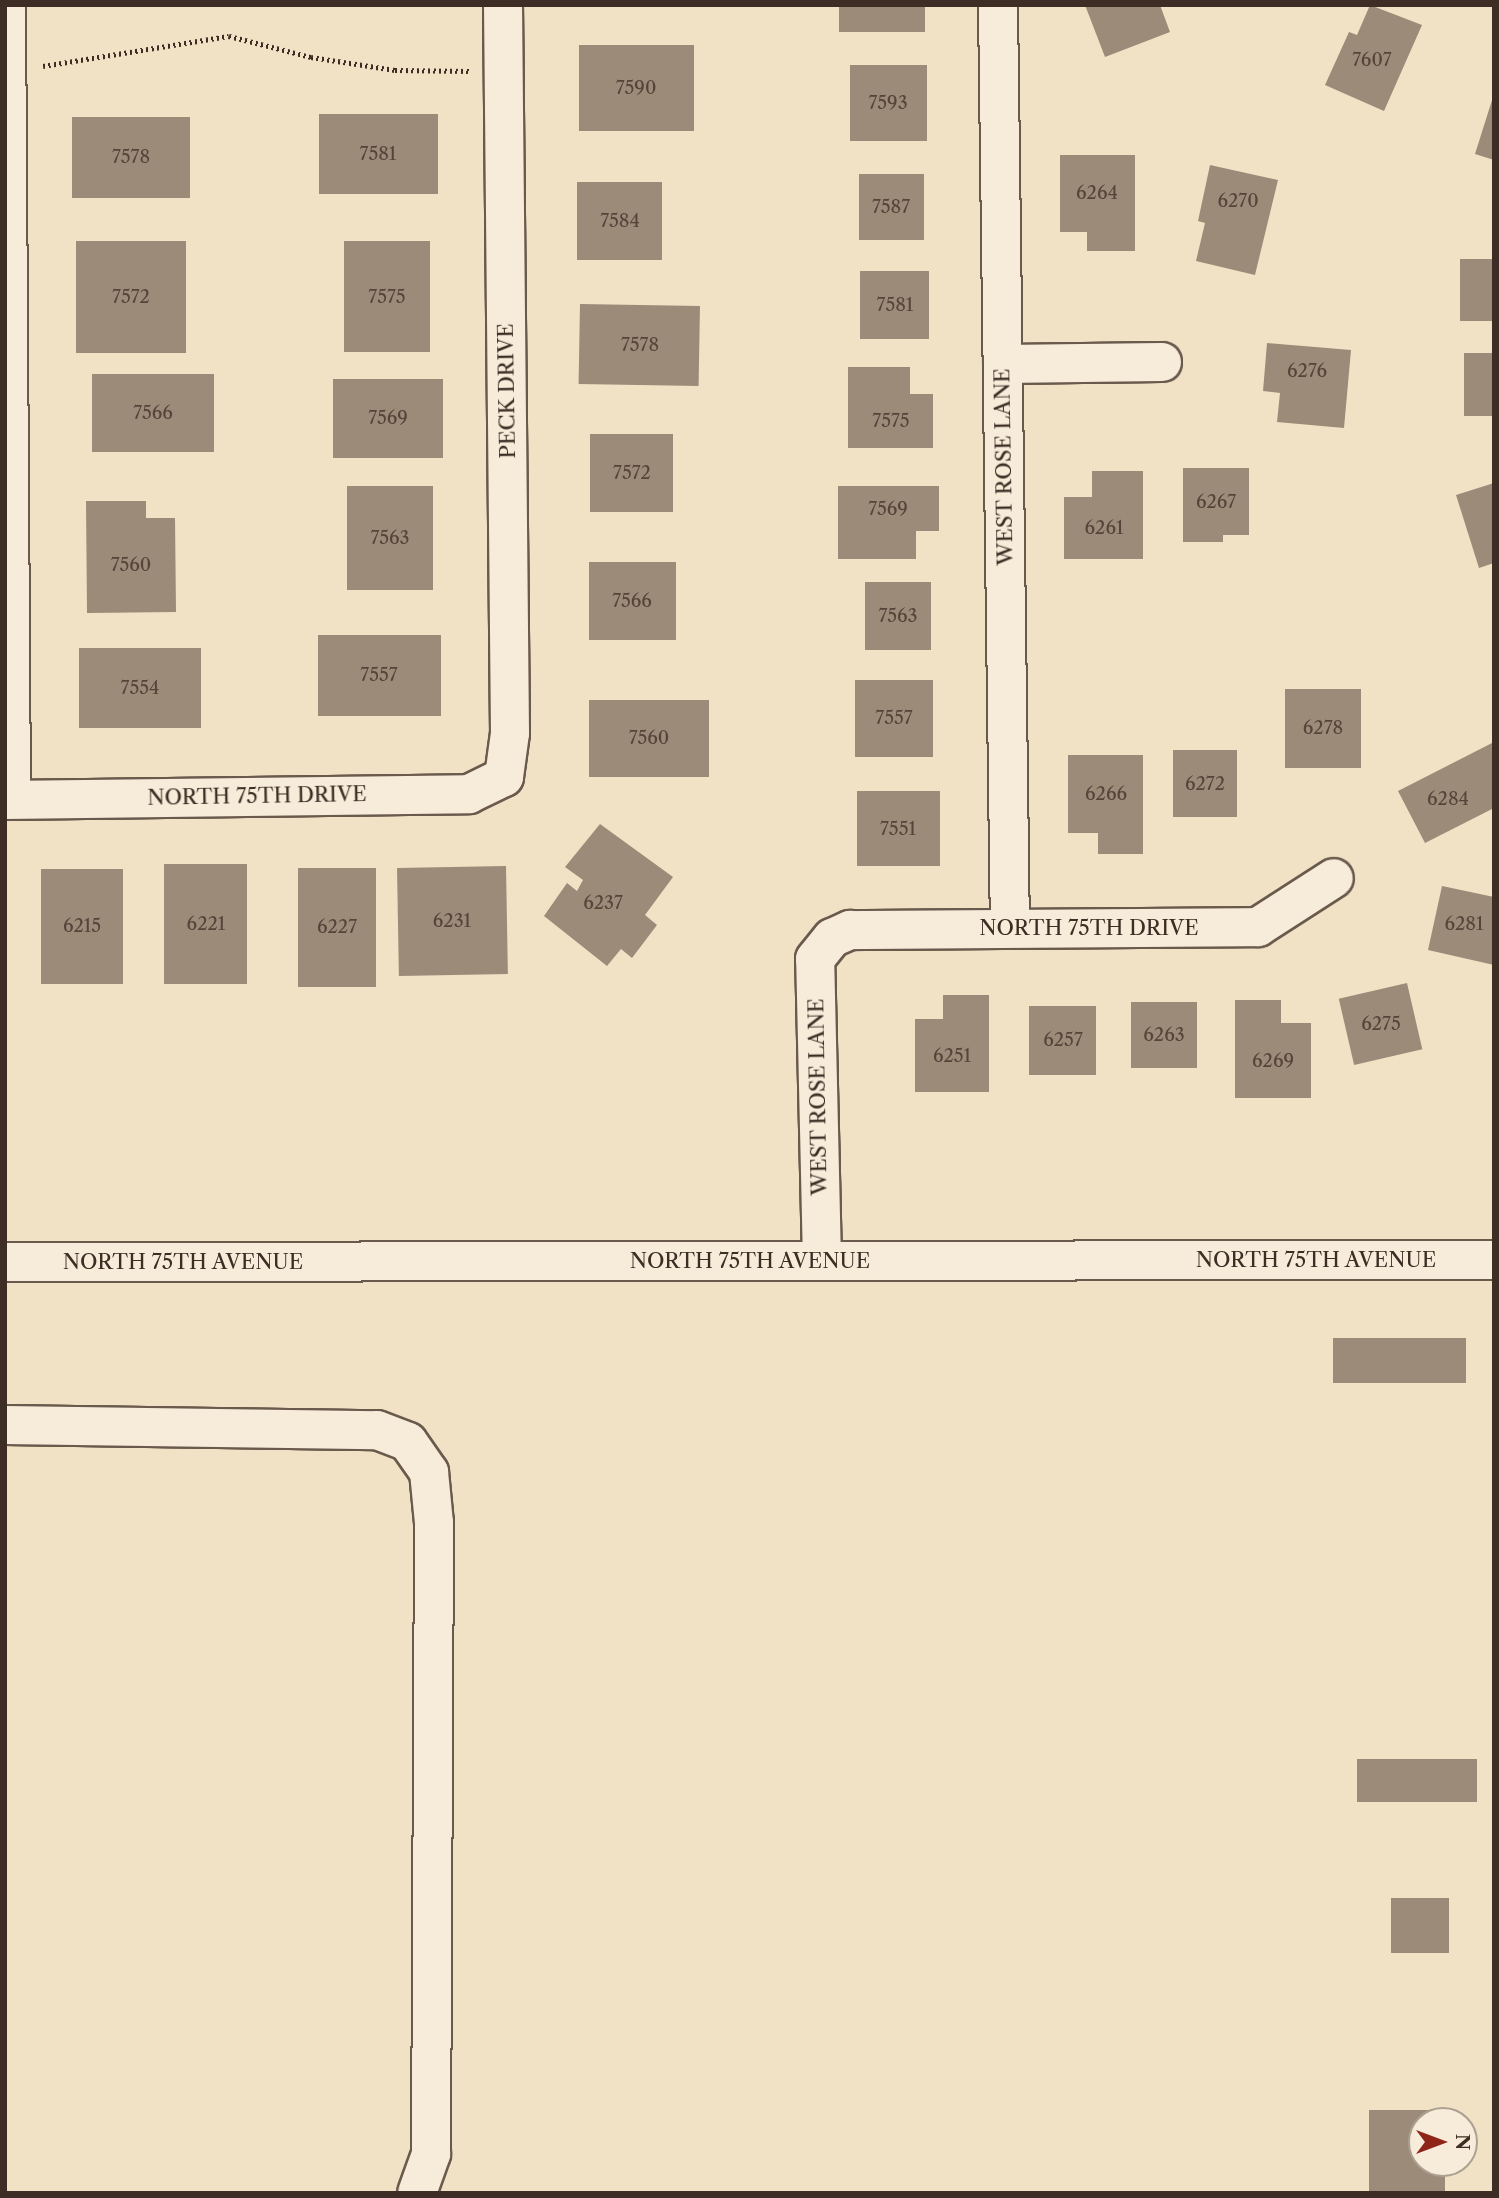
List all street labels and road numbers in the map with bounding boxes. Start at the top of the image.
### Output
street label: PECK DRIVE [493,323,521,459]
street label: WEST ROSE LANE [990,368,1018,566]
street label: NORTH 75TH DRIVE [147,781,367,811]
street label: NORTH 75TH DRIVE [979,915,1199,941]
street label: WEST ROSE LANE [804,998,832,1196]
street label: NORTH 75TH AVENUE [1195,1247,1437,1273]
street label: NORTH 75TH AVENUE [629,1248,871,1274]
street label: NORTH 75TH AVENUE [62,1249,304,1275]

